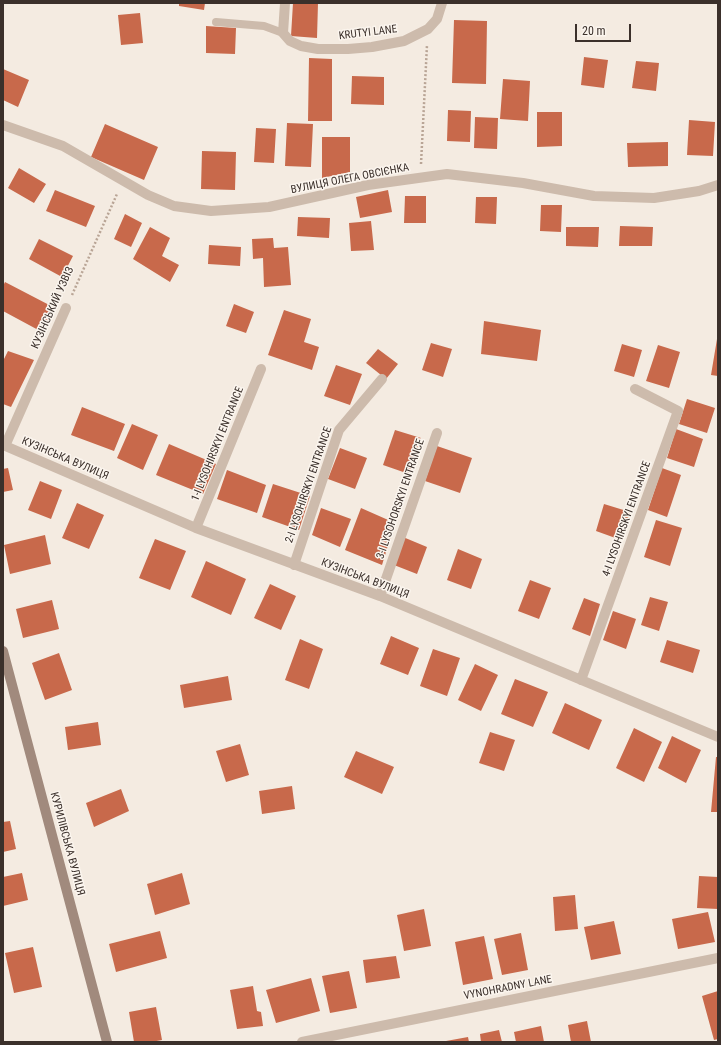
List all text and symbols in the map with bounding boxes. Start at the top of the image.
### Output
scale bar [577,16,633,42]
street label: KRUTYI LANE [338,23,398,43]
text: 20 m [582,24,606,38]
street label: ВУЛИЦЯ ОЛЕГА ОВСІЄНКА [290,161,410,197]
street label: КУЗІНСЬКИЙ УЗВІЗ [29,265,77,351]
street label: 1-I LYSOHIRSKYI ENTRANCE [189,385,247,503]
street label: 2-I LYSOHIRSKYI ENTRANCE [283,425,335,545]
street label: КУЗІНСЬКА ВУЛИЦЯ [19,435,111,483]
street label: 3-I LYSOHORSKYI ENTRANCE [374,437,428,561]
street label: 4-I LYSOHIRSKYI ENTRANCE [600,459,654,579]
street label: КУЗІНСЬКА ВУЛИЦЯ [319,556,411,602]
street label: КУРИЛІВСЬКА ВУЛИЦЯ [47,791,87,897]
street label: VYNOHRADNY LANE [463,973,553,1003]

